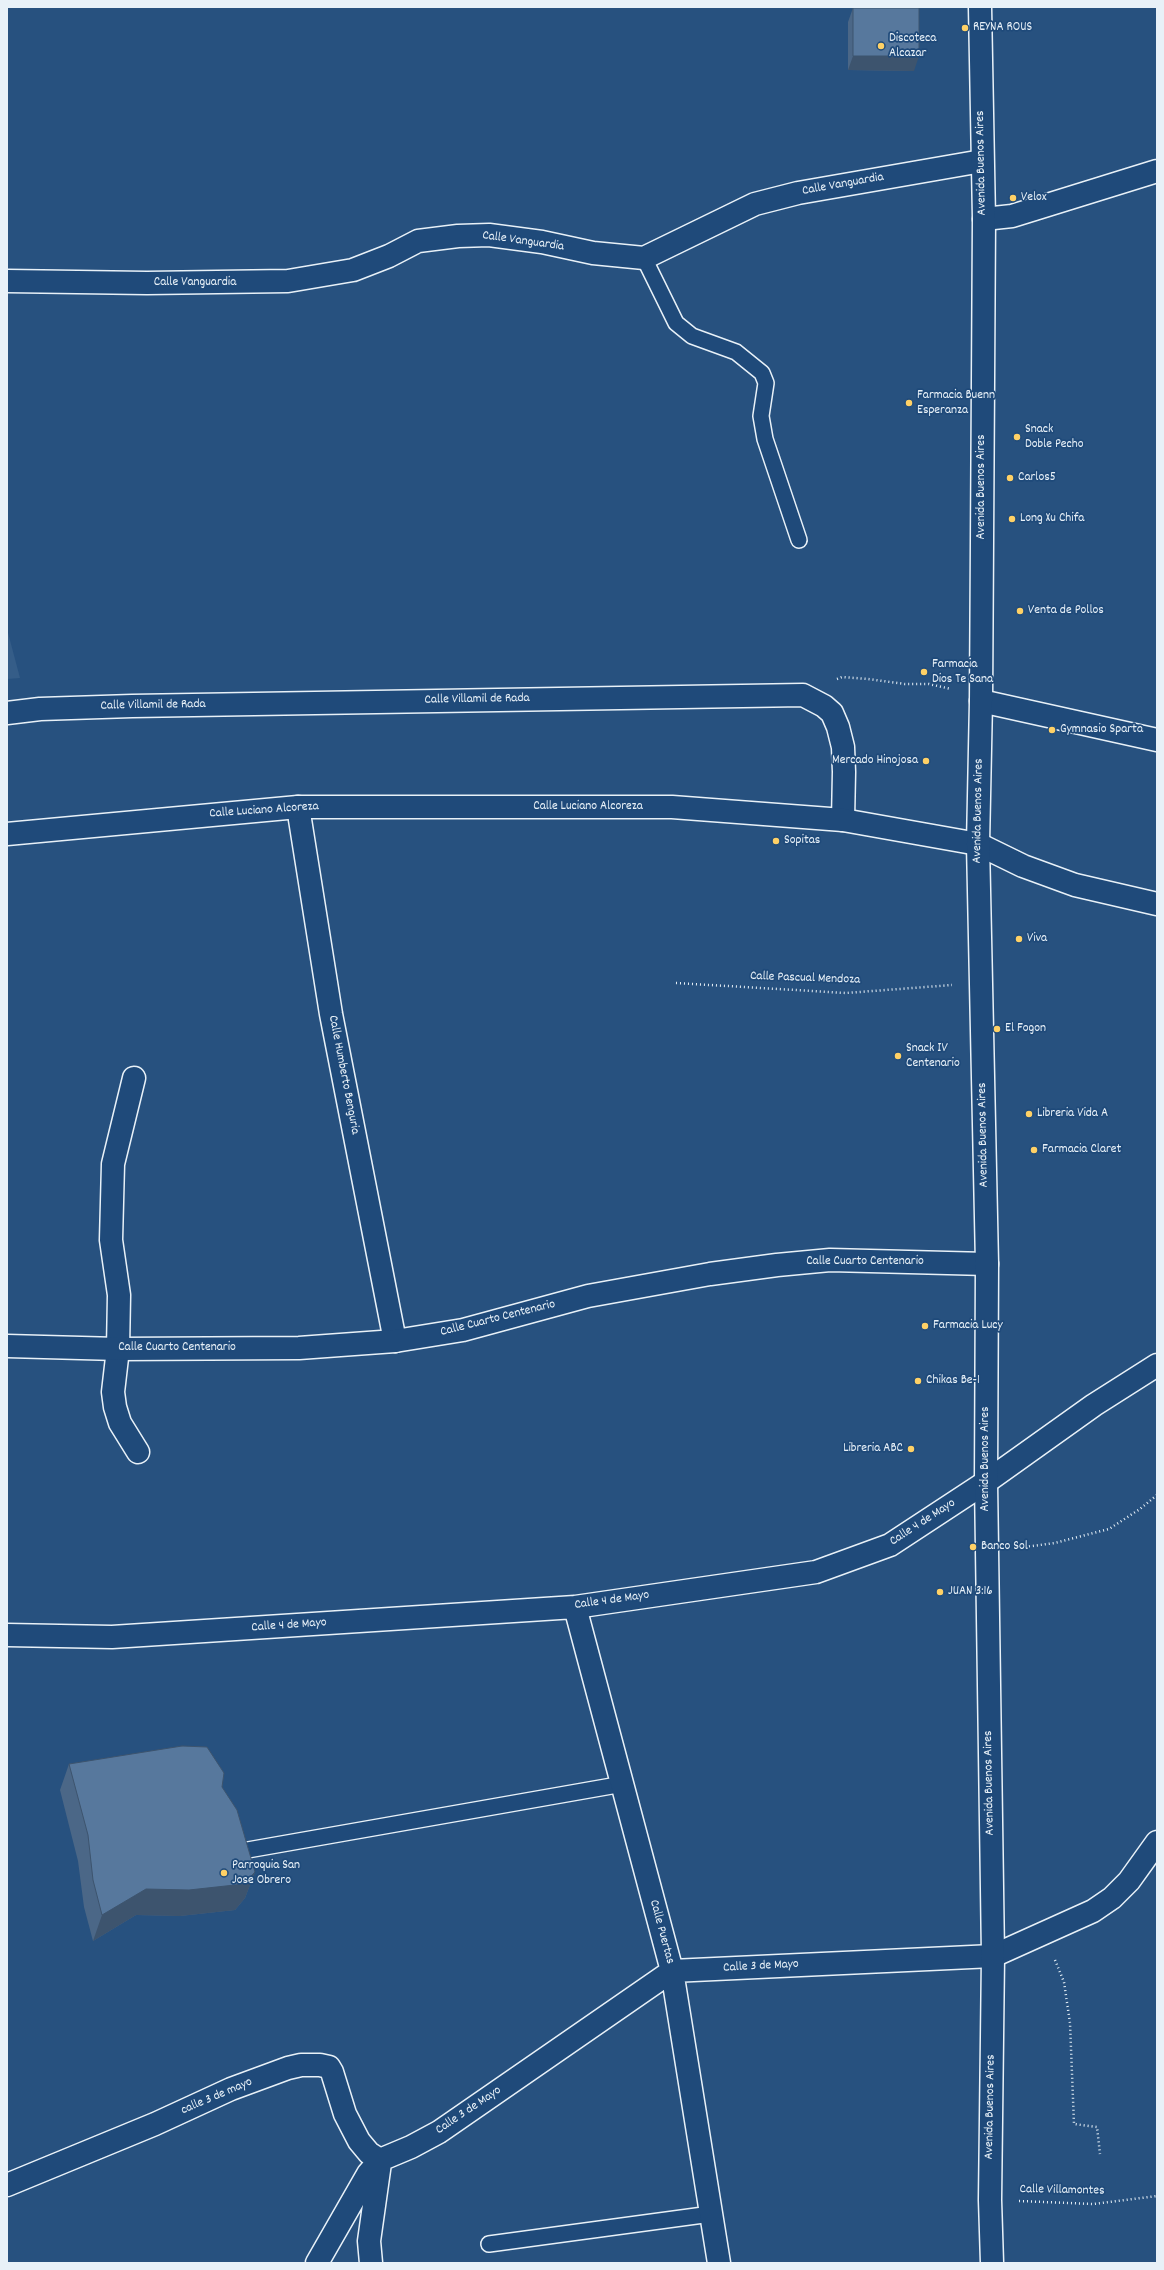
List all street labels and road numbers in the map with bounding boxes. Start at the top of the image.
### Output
street label: Avenida Buenos Aires [973,110,991,216]
street label: Calle Vanguardia [801,170,885,200]
street label: Calle Vanguardia [481,229,565,255]
street label: Calle Vanguardia [154,275,236,291]
street label: Avenida Buenos Aires [974,434,990,540]
street label: Calle Villamil de Rada [424,691,530,709]
street label: Calle Villamil de Rada [100,697,206,715]
street label: Avenida Buenos Aires [970,758,988,864]
street label: Calle Luciano Alcoreza [209,799,319,823]
street label: Calle Luciano Alcoreza [533,799,643,815]
street label: Calle Pascual Mendoza [750,969,860,989]
street label: Calle Humberto Benguria [324,1014,362,1136]
street label: Avenida Buenos Aires [975,1082,993,1188]
street label: Calle Cuarto Centenario [806,1254,924,1270]
street label: Calle Cuarto Centenario [439,1297,557,1341]
street label: Calle Cuarto Centenario [118,1340,236,1356]
street label: Avenida Buenos Aires [978,1406,994,1512]
street label: Calle 4 de Mayo [887,1496,959,1550]
street label: Calle 4 de Mayo [574,1588,650,1614]
street label: Calle 4 de Mayo [251,1616,327,1636]
street label: Avenida Buenos Aires [981,1730,999,1836]
street label: Calle Puertas [645,1898,677,1966]
street label: Calle 3 de Mayo [723,1957,799,1977]
street label: Avenida Buenos Aires [982,2054,1000,2160]
street label: calle 3 de mayo [179,2075,255,2119]
street label: Calle 3 de Mayo [433,2083,505,2139]
street label: Calle Villamontes [1019,2182,1105,2200]

